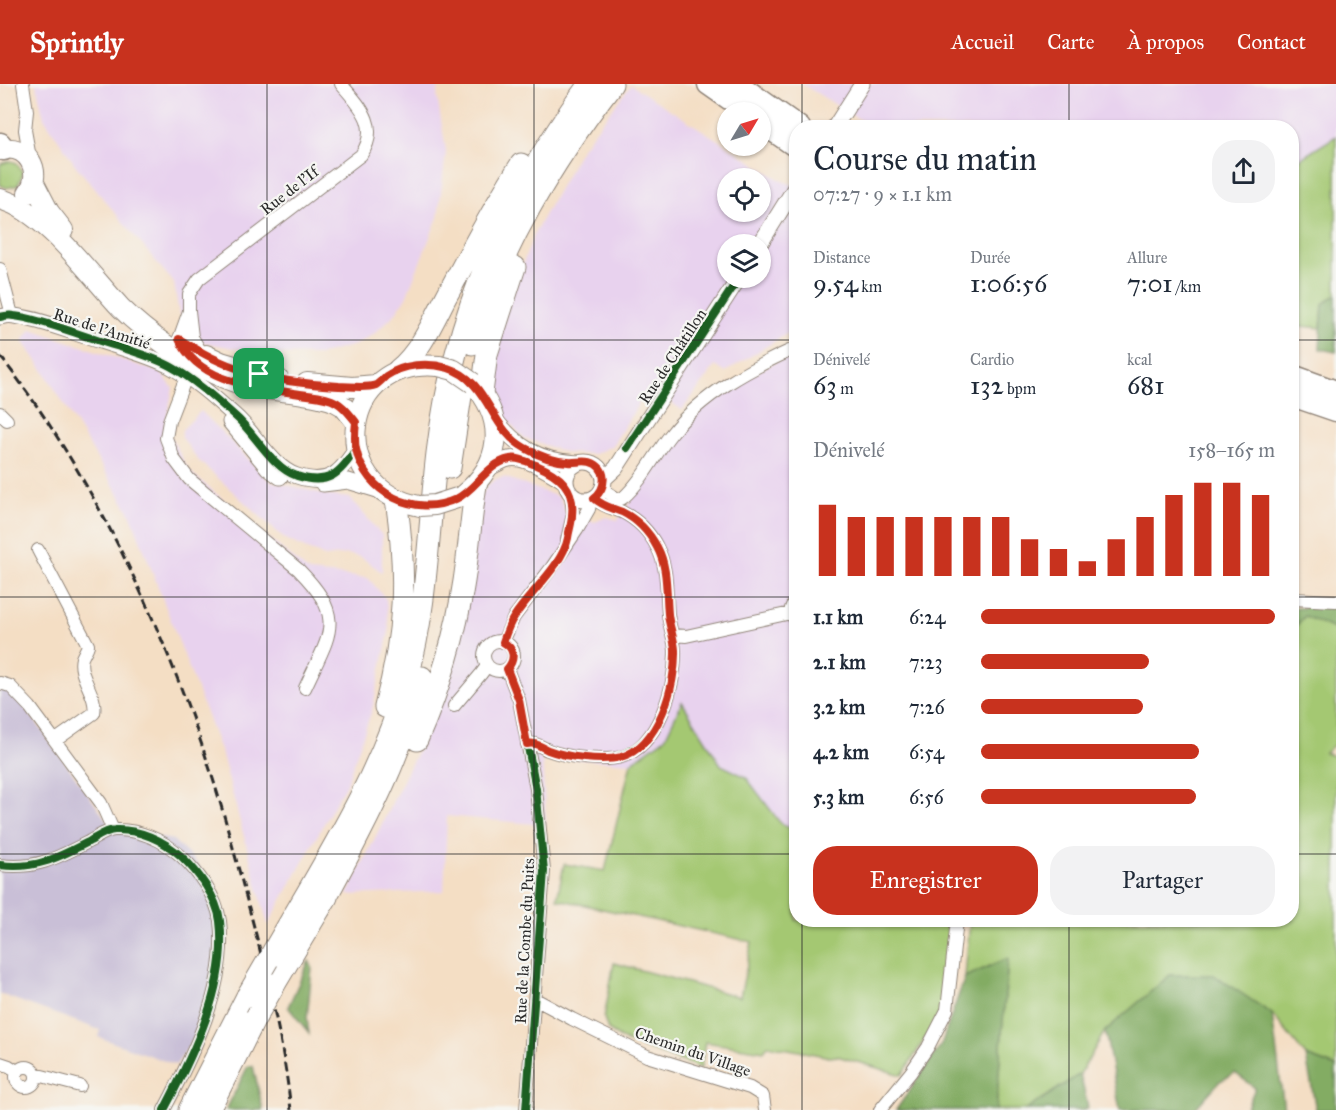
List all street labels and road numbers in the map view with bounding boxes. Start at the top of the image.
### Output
street label: Rue de l'If [256,160,324,219]
street label: Rue de l'Amitié [51,304,153,353]
street label: Rue de Châtillon [635,305,711,408]
street label: Rue de la Combe du Puits [511,857,538,1025]
street label: Chemin du Village [632,1023,754,1081]

